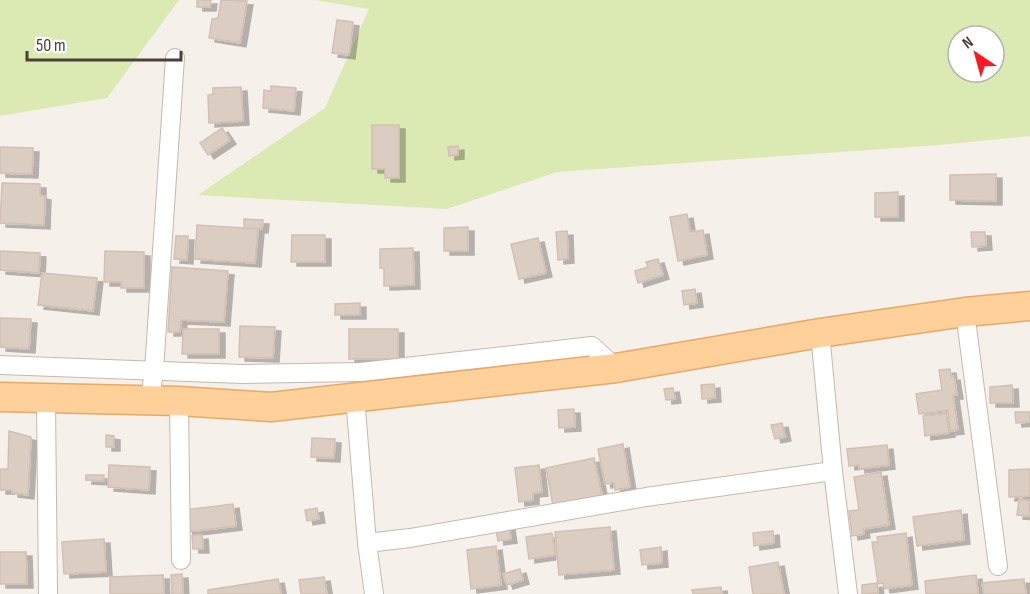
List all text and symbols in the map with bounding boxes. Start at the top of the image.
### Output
scale bar [27,24,182,62]
north arrow [946,24,1006,84]
text: N [959,33,977,53]
text: 50 m [36,35,66,56]

